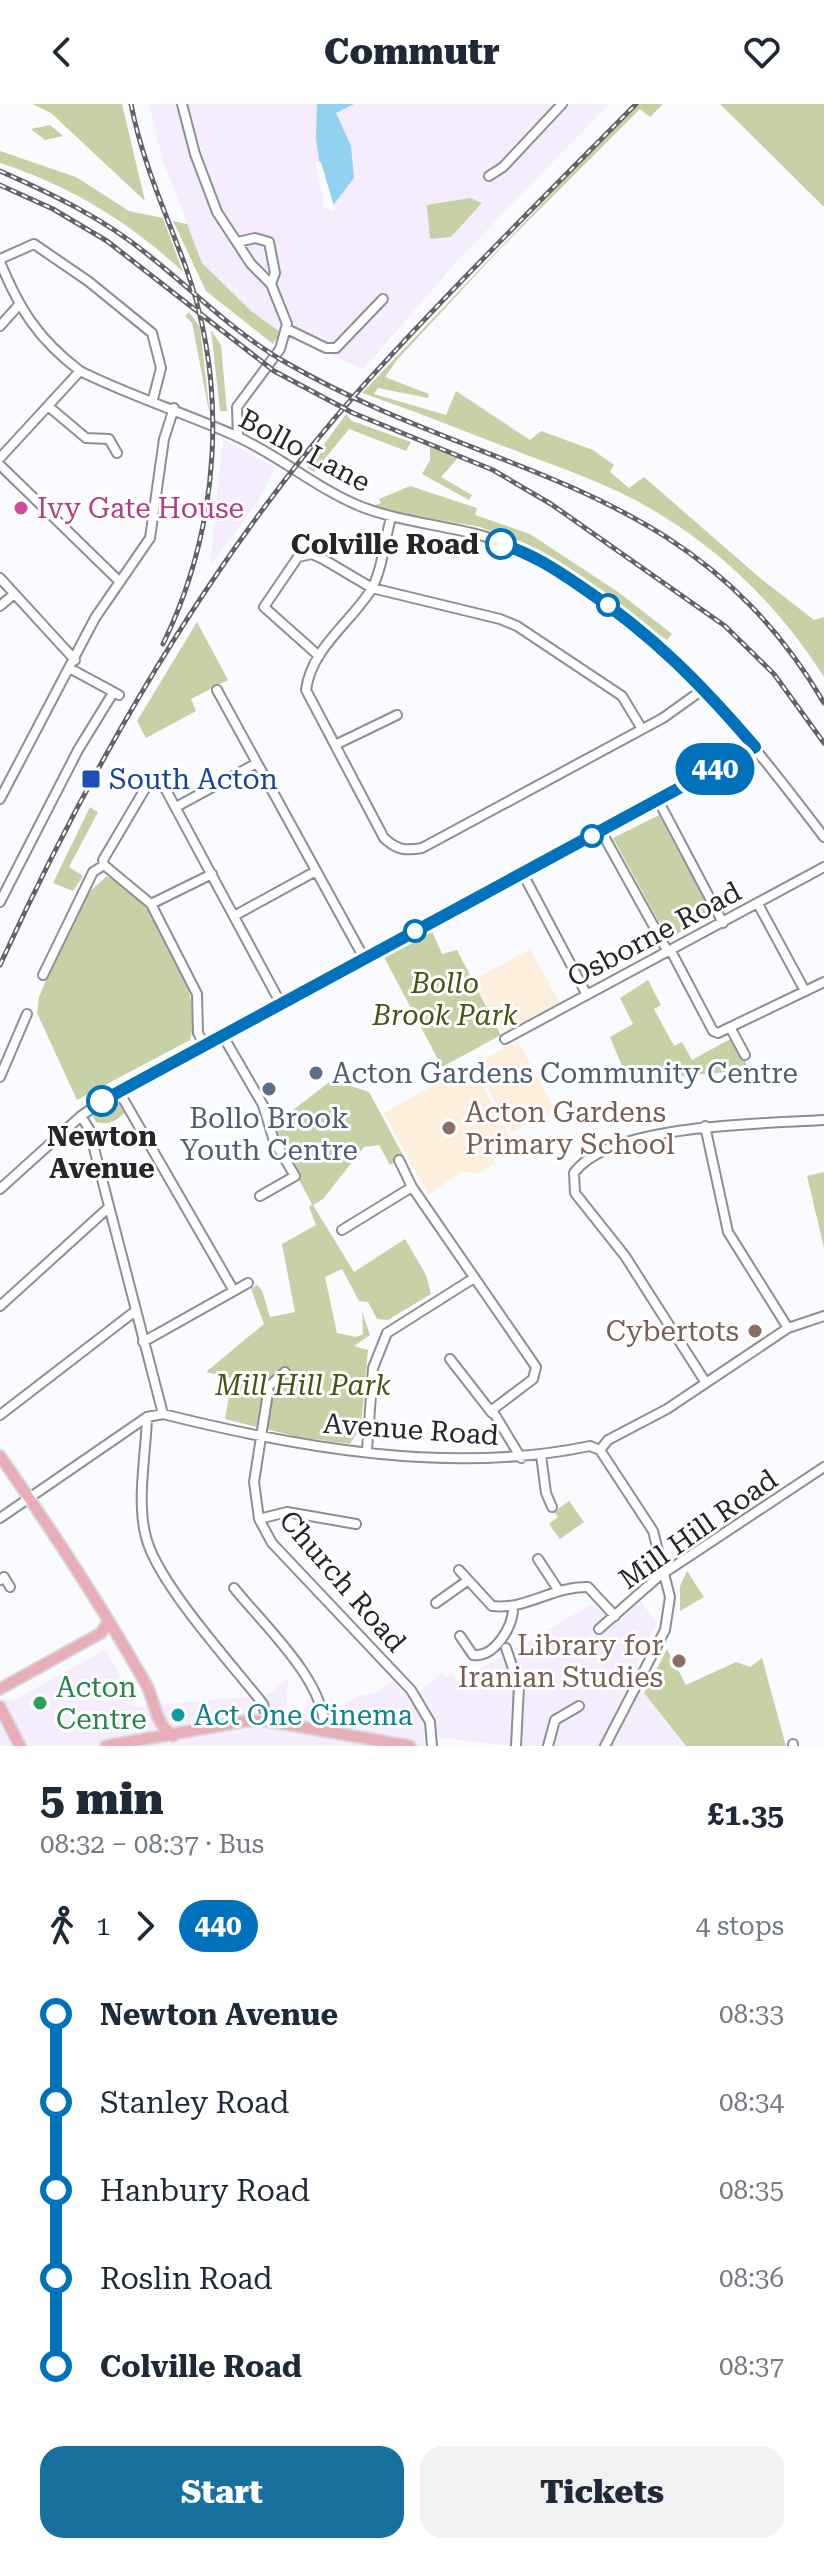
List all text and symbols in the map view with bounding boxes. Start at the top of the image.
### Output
icon: back [40,30,84,74]
icon: heart [740,30,784,74]
text: Commutr [324,31,500,73]
street label: Bollo Lane [234,402,376,499]
place label: Ivy Gate House [37,492,244,525]
marker: Ivy Gate House [12,499,30,517]
place label: Colville Road [291,528,479,561]
marker: Colville Road [486,529,516,559]
unlabelled marker [597,594,619,616]
line badge: 440 [669,743,761,795]
text: 440 [691,752,739,785]
place label: South Acton [109,763,278,796]
marker: South Acton [80,768,102,790]
unlabelled marker [581,825,603,847]
street label: Osborne Road [562,875,747,994]
unlabelled marker [404,920,426,942]
park label: Bollo Brook Park [371,967,519,1032]
place label: Acton Gardens Community Centre [332,1057,798,1090]
marker: Acton Gardens Community Centre [307,1064,325,1082]
marker: Bollo Brook Youth Centre [260,1080,278,1098]
marker: Newton Avenue [87,1086,117,1116]
place label: Acton Gardens Primary School [465,1096,675,1161]
place label: Bollo Brook Youth Centre [180,1102,358,1167]
marker: Acton Gardens Primary School [440,1119,458,1137]
place label: Newton Avenue [47,1120,157,1185]
place label: Cybertots [606,1315,739,1348]
marker: Cybertots [746,1322,764,1340]
park label: Mill Hill Park [214,1369,392,1402]
street label: Avenue Road [322,1407,500,1452]
street label: Mill Hill Road [613,1463,784,1596]
street label: Church Road [272,1504,413,1659]
place label: Library for Iranian Studies [458,1629,663,1694]
marker: Library for Iranian Studies [670,1652,688,1670]
place label: Acton Centre [56,1671,147,1736]
marker: Acton Centre [31,1694,49,1712]
place label: Act One Cinema [194,1699,413,1732]
marker: Act One Cinema [169,1706,187,1724]
text: 5 min [40,1773,164,1825]
text: £1.35 [707,1797,784,1832]
text: 08:32 – 08:37 · Bus [40,1829,264,1859]
icon: walk [40,1904,84,1948]
icon: forward [123,1904,167,1948]
text: 440 [195,1909,242,1942]
text: 1 [96,1911,111,1941]
text: 4 stops [696,1911,784,1941]
text: Newton Avenue [100,1997,338,2032]
text: 08:33 [719,1999,784,2029]
text: Stanley Road [100,2085,289,2120]
text: 08:34 [719,2087,784,2117]
text: Hanbury Road [100,2173,310,2208]
text: 08:35 [719,2175,784,2205]
text: Roslin Road [100,2261,273,2296]
text: 08:36 [719,2263,784,2293]
text: Colville Road [100,2349,302,2384]
text: 08:37 [719,2351,784,2381]
button: Start [40,2446,404,2538]
button: Tickets [420,2446,784,2538]

